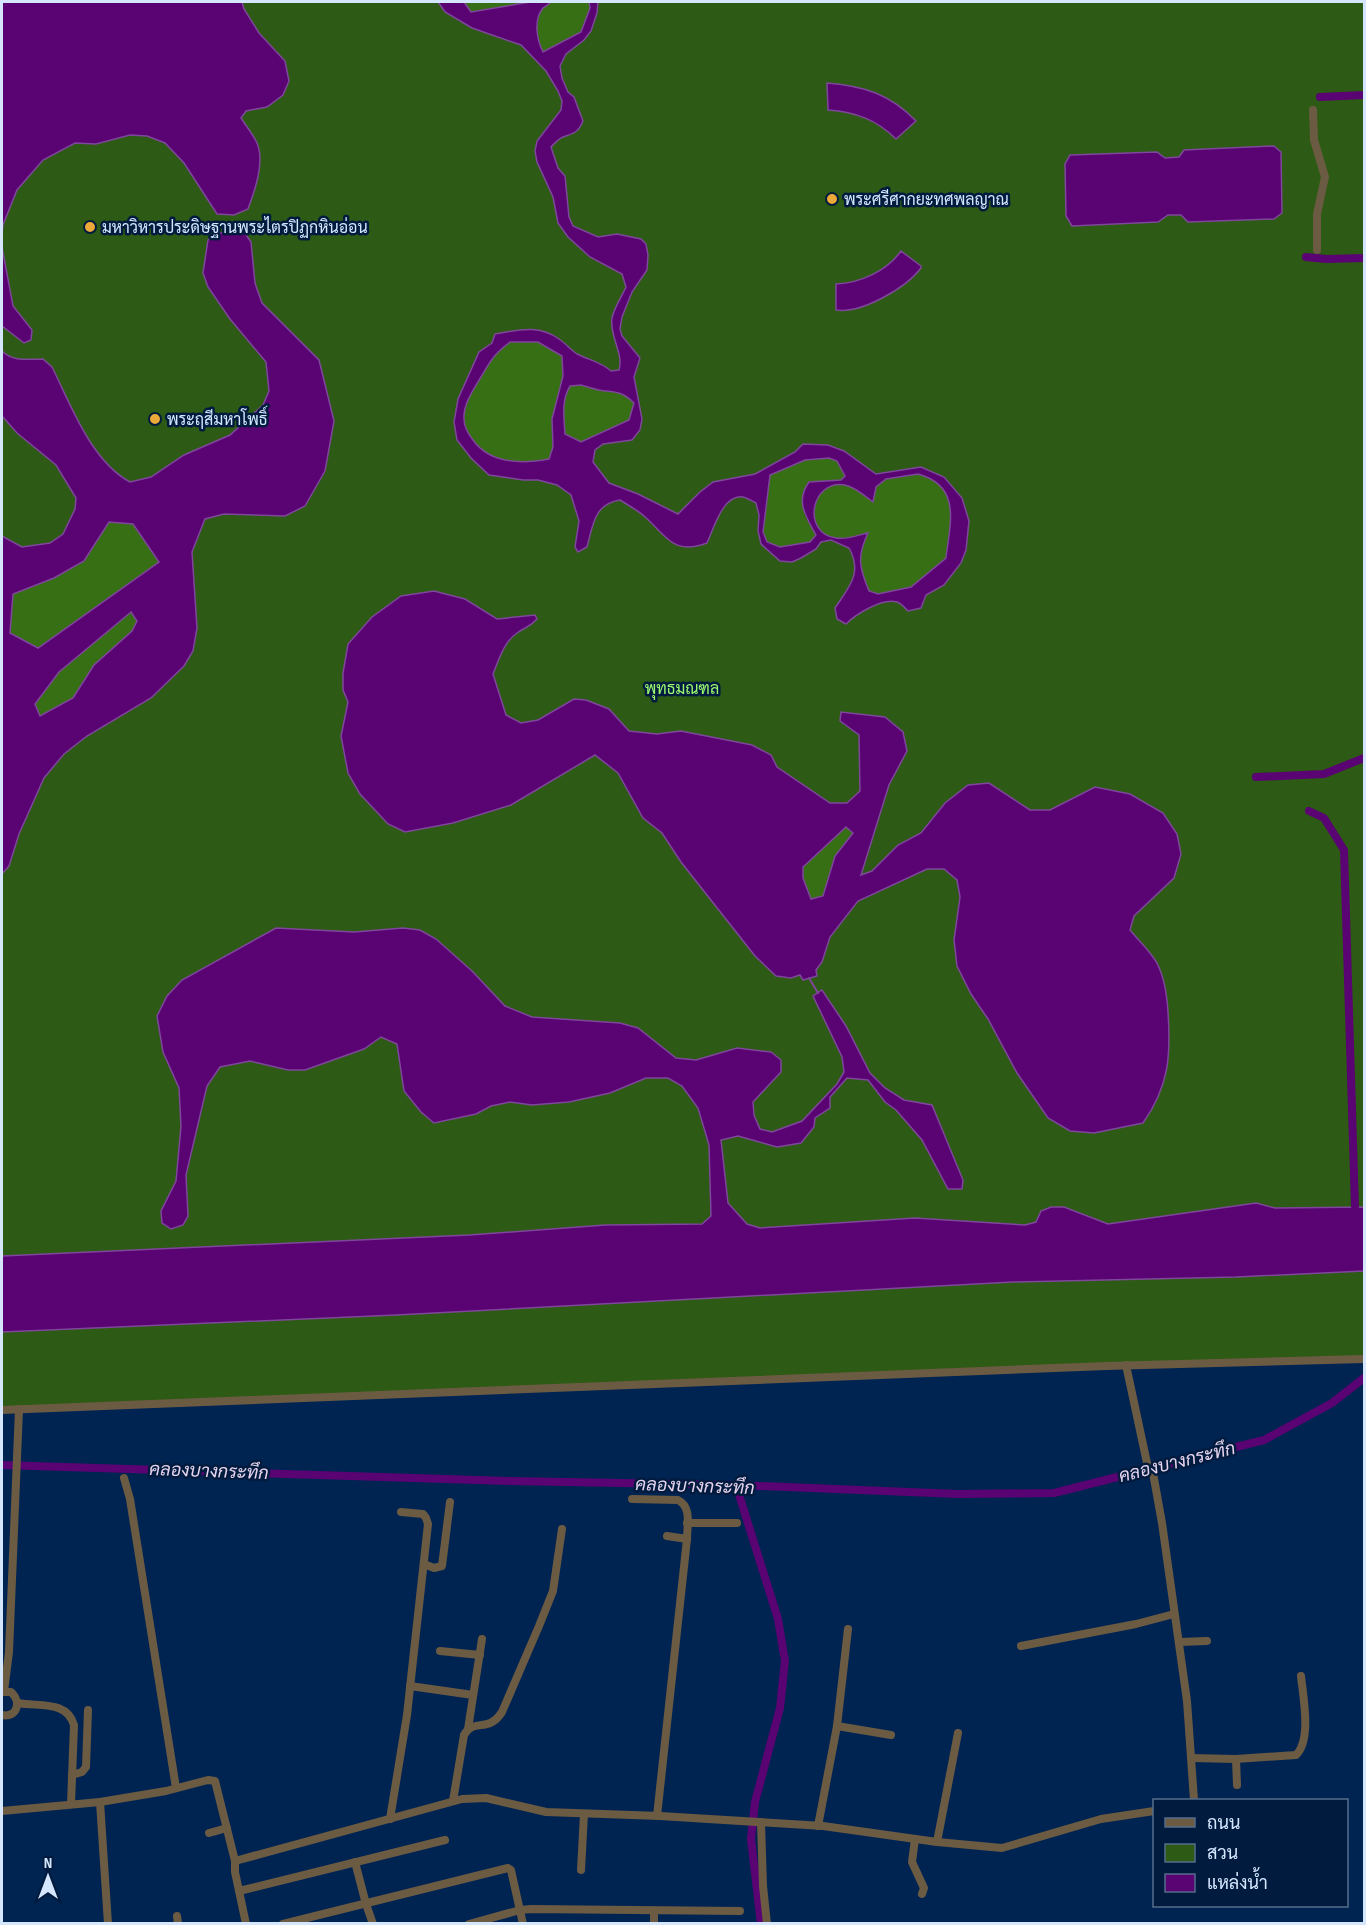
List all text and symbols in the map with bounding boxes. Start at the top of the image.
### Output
place label: พระศรีศากยะทศพลญาณ [844,188,1009,210]
marker: พระศรีศากยะทศพลญาณ [825,192,839,206]
place label: มหาวิหารประดิษฐานพระไตรปิฏกหินอ่อน [102,216,368,238]
marker: มหาวิหารประดิษฐานพระไตรปิฏกหินอ่อน [83,220,97,234]
place label: พระฤสีมหาโพธิ์ [167,405,268,430]
marker: พระฤสีมหาโพธิ์ [148,412,162,426]
park label: พุทธมณฑล [645,680,719,700]
water label: คลองบางกระทึก [1116,1436,1238,1487]
water label: คลองบางกระทึก [149,1457,269,1484]
water label: คลองบางกระทึก [635,1472,755,1499]
legend [1153,1799,1348,1907]
text: ถนน [1207,1813,1240,1834]
text: สวน [1207,1843,1238,1864]
north arrow [18,1847,78,1907]
text: N [44,1854,52,1873]
text: แหล่งน้ำ [1207,1867,1268,1894]

